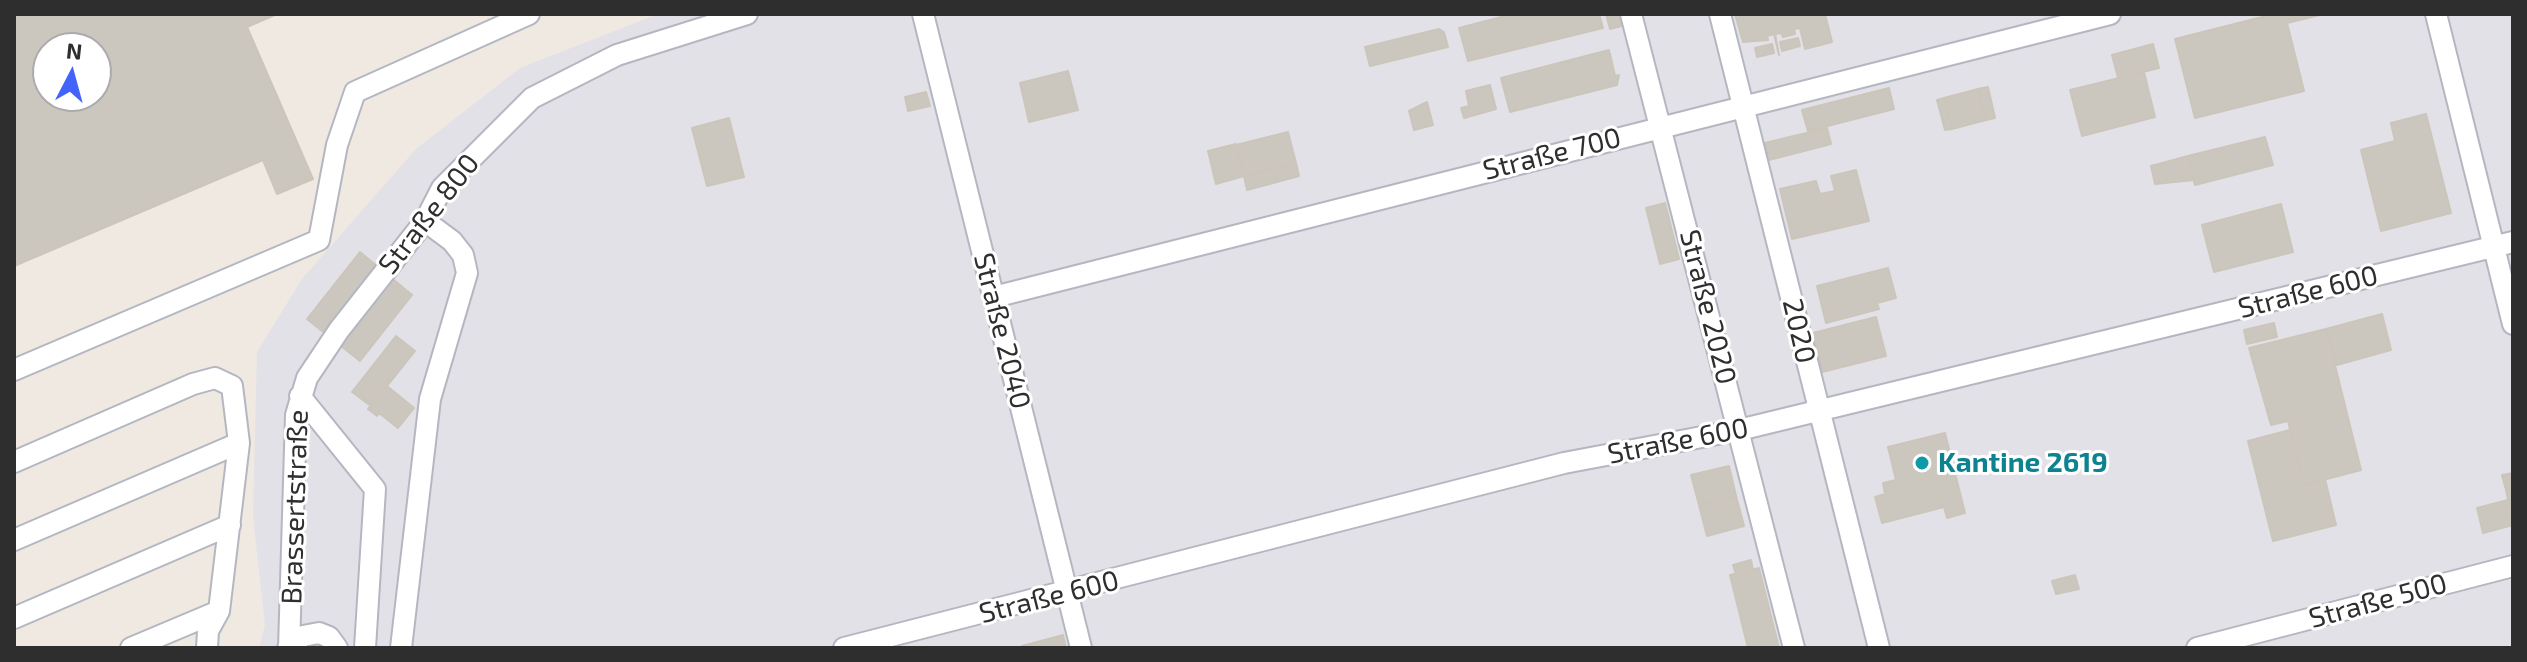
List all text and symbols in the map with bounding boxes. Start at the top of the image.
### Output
north arrow [32,32,112,112]
text: N [65,36,84,64]
street label: Straße 700 [1479,121,1625,187]
street label: Straße 800 [372,147,486,281]
street label: Straße 2020 [1673,226,1743,388]
street label: Straße 2040 [966,249,1038,413]
street label: Straße 600 [2235,258,2381,326]
street label: 2020 [1775,295,1823,367]
street label: Brassertstraße [275,409,315,605]
street label: Straße 600 [1605,411,1751,471]
place label: Kantine 2619 [1938,446,2108,480]
marker: Kantine 2619 [1913,454,1931,472]
street label: Straße 600 [976,563,1122,631]
street label: Straße 500 [2305,566,2451,636]

